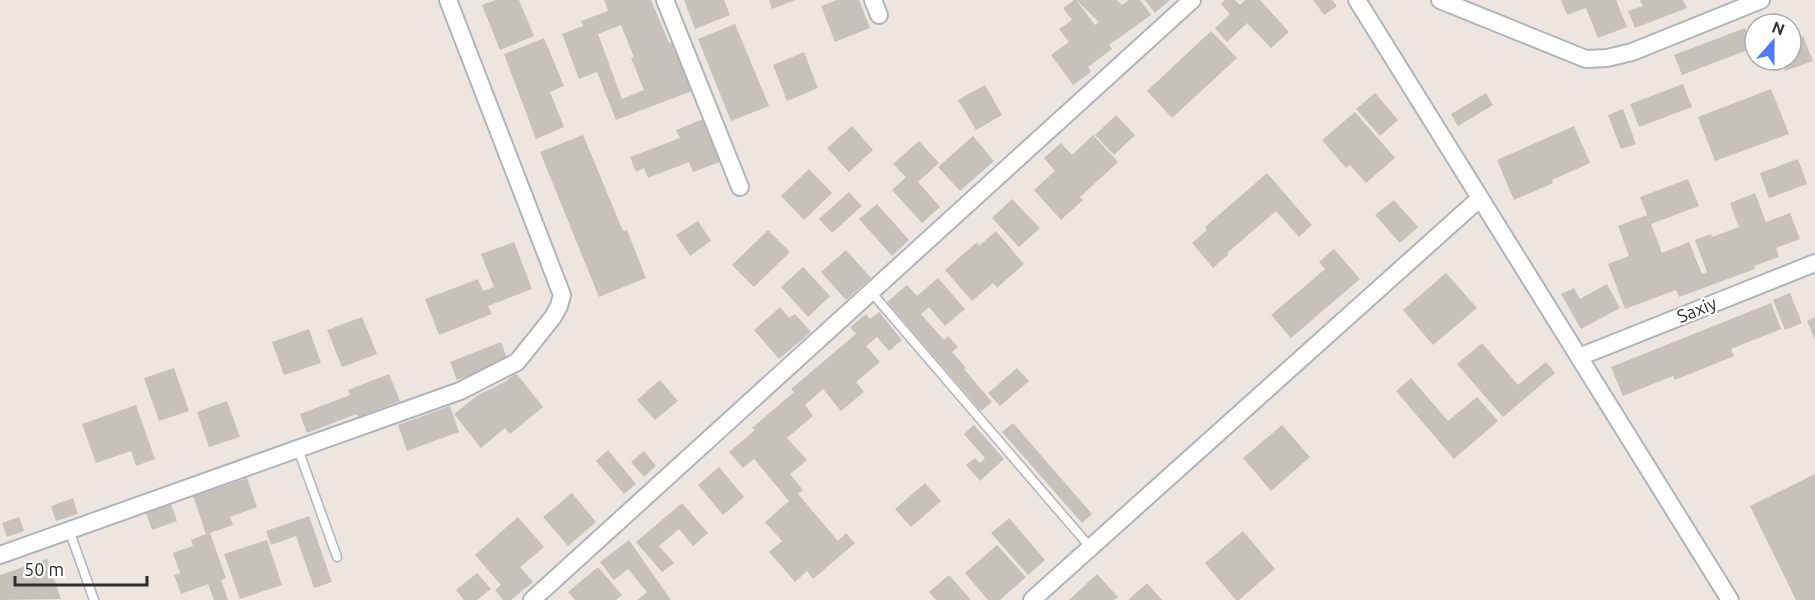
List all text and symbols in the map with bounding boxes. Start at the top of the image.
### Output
north arrow [1743,12,1803,72]
text: N [1770,17,1787,39]
street label: Saxiy [1674,292,1720,326]
scale bar [15,549,147,587]
text: 50 m [24,559,64,579]

